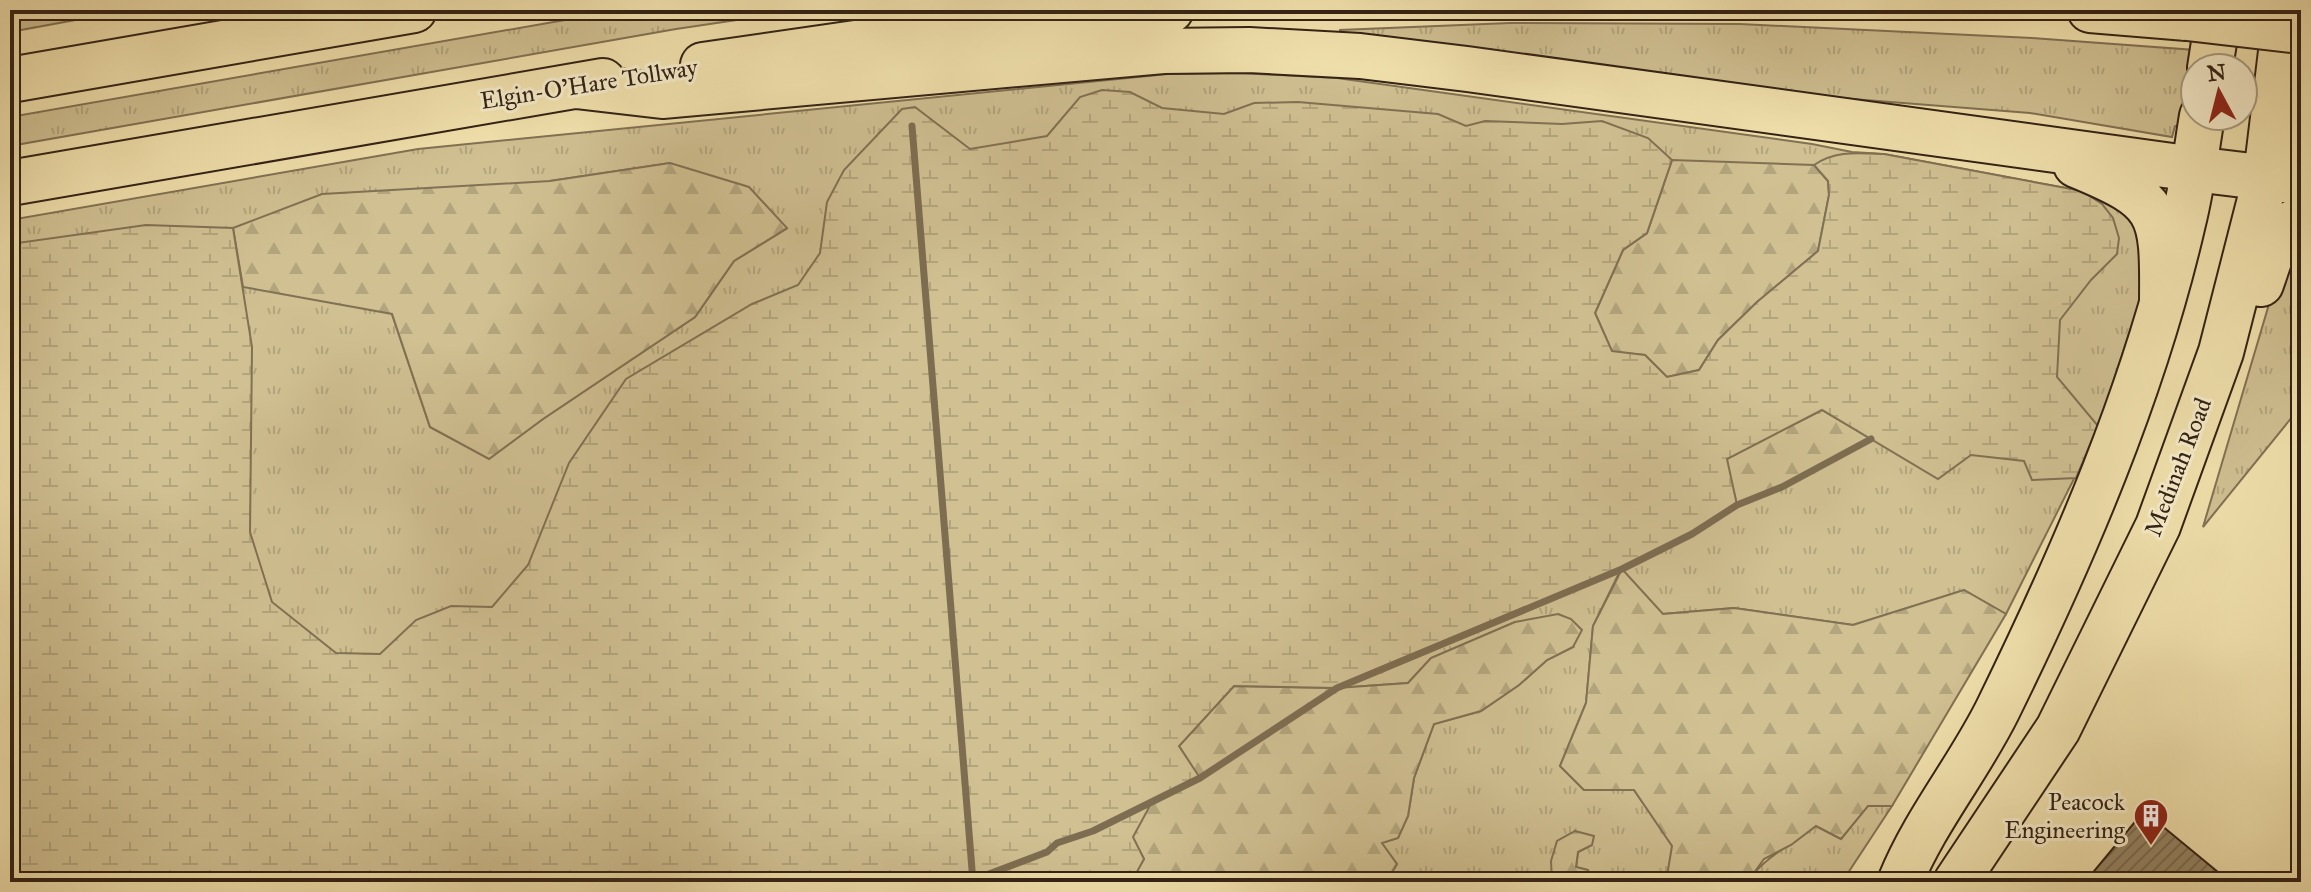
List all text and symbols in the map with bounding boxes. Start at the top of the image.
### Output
street label: Elgin-O'Hare Tollway [478,52,701,116]
north arrow [2179,52,2259,132]
text: N [2206,58,2228,87]
street label: Medinah Road [2138,394,2218,540]
place label: Peacock Engineering [2004,787,2126,845]
building icon: Peacock Engineering [2132,797,2170,847]

